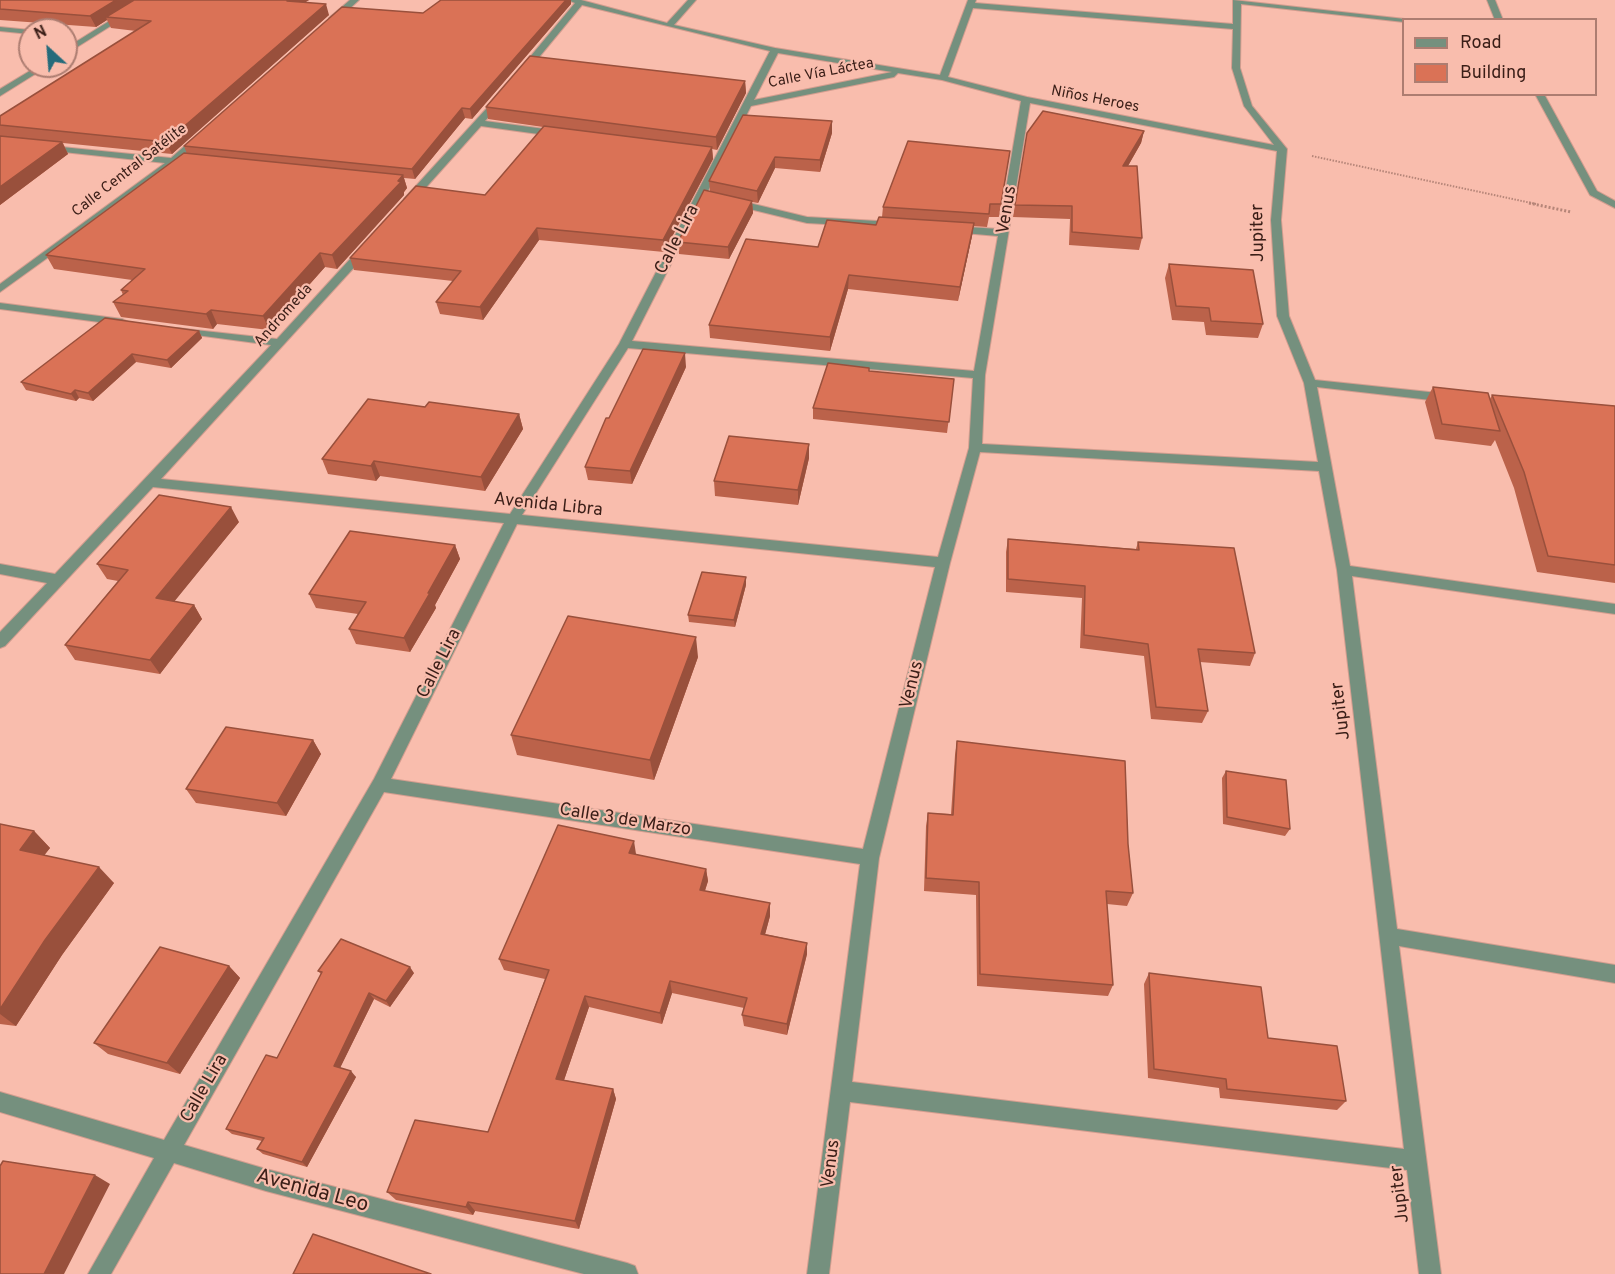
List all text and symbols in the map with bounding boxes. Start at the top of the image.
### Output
north arrow [18,18,78,78]
legend [1402,18,1597,96]
text: N [31,22,51,45]
text: Road [1460,32,1502,55]
street label: Calle Vía Láctea [767,55,875,93]
text: Building [1460,62,1526,85]
street label: Niños Heroes [1049,83,1141,117]
street label: Calle Central Satélite [69,121,191,221]
street label: Venus [994,184,1022,236]
street label: Calle Lira [651,202,705,278]
street label: Jupiter [1248,204,1270,262]
street label: Andromeda [251,281,317,351]
street label: Avenida Libra [492,490,604,522]
street label: Calle Lira [413,626,467,702]
street label: Venus [897,659,929,711]
street label: Jupiter [1328,681,1356,741]
street label: Calle 3 de Marzo [558,800,692,842]
street label: Calle Lira [177,1051,233,1127]
street label: Venus [818,1139,846,1189]
street label: Jupiter [1387,1164,1415,1224]
street label: Avenida Leo [253,1165,371,1219]

